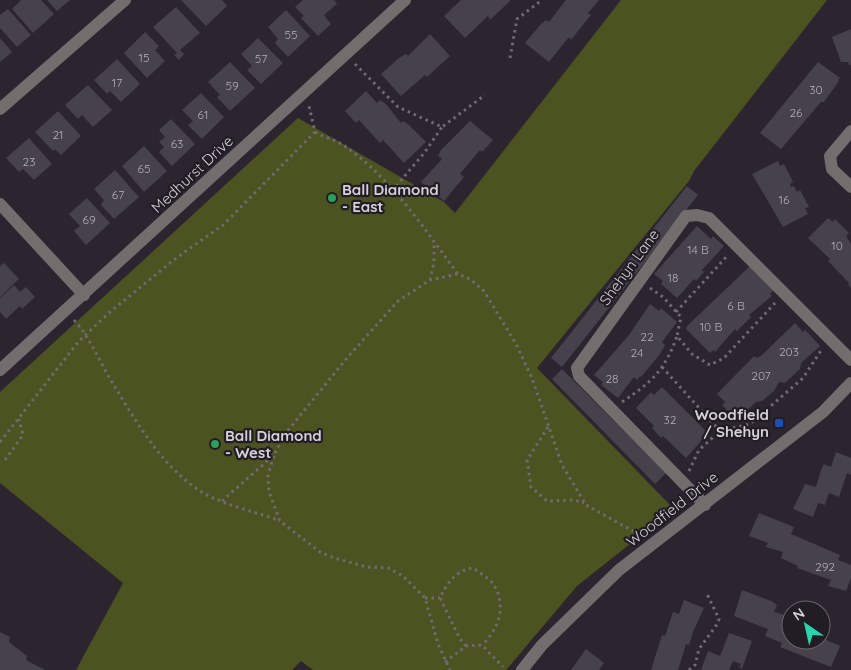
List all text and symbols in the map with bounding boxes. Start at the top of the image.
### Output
house number: 55 [284,27,298,42]
house number: 15 [139,50,149,65]
house number: 57 [255,51,267,66]
house number: 17 [112,75,122,90]
house number: 59 [225,78,239,93]
house number: 30 [809,82,823,97]
house number: 26 [789,105,803,120]
house number: 61 [198,107,208,122]
house number: 21 [52,127,64,142]
street label: Medhurst Drive [147,131,237,217]
house number: 63 [171,136,183,151]
house number: 23 [23,154,35,169]
house number: 65 [138,161,151,176]
place label: Ball Diamond - East [342,180,439,216]
house number: 67 [112,187,124,202]
marker: Ball Diamond - East [326,192,338,204]
house number: 16 [779,192,790,207]
house number: 69 [82,212,96,227]
street label: Shehyn Lane [595,225,663,309]
house number: 10 [831,238,843,253]
house number: 14 B [687,242,709,257]
house number: 18 [668,270,678,285]
house number: 6 B [727,298,745,313]
house number: 10 B [700,319,723,334]
house number: 22 [640,329,654,344]
house number: 203 [779,344,799,359]
house number: 24 [631,345,643,360]
house number: 207 [751,368,771,383]
house number: 28 [605,371,619,386]
place label: Woodfield / Shehyn [695,405,769,441]
house number: 32 [664,412,677,427]
marker: Woodfield / Shehyn [773,417,785,429]
place label: Ball Diamond - West [225,426,322,462]
marker: Ball Diamond - West [209,438,221,450]
street label: Woodfield Drive [622,467,722,551]
house number: 292 [815,559,835,574]
north arrow [781,600,831,650]
text: N [789,604,808,625]

